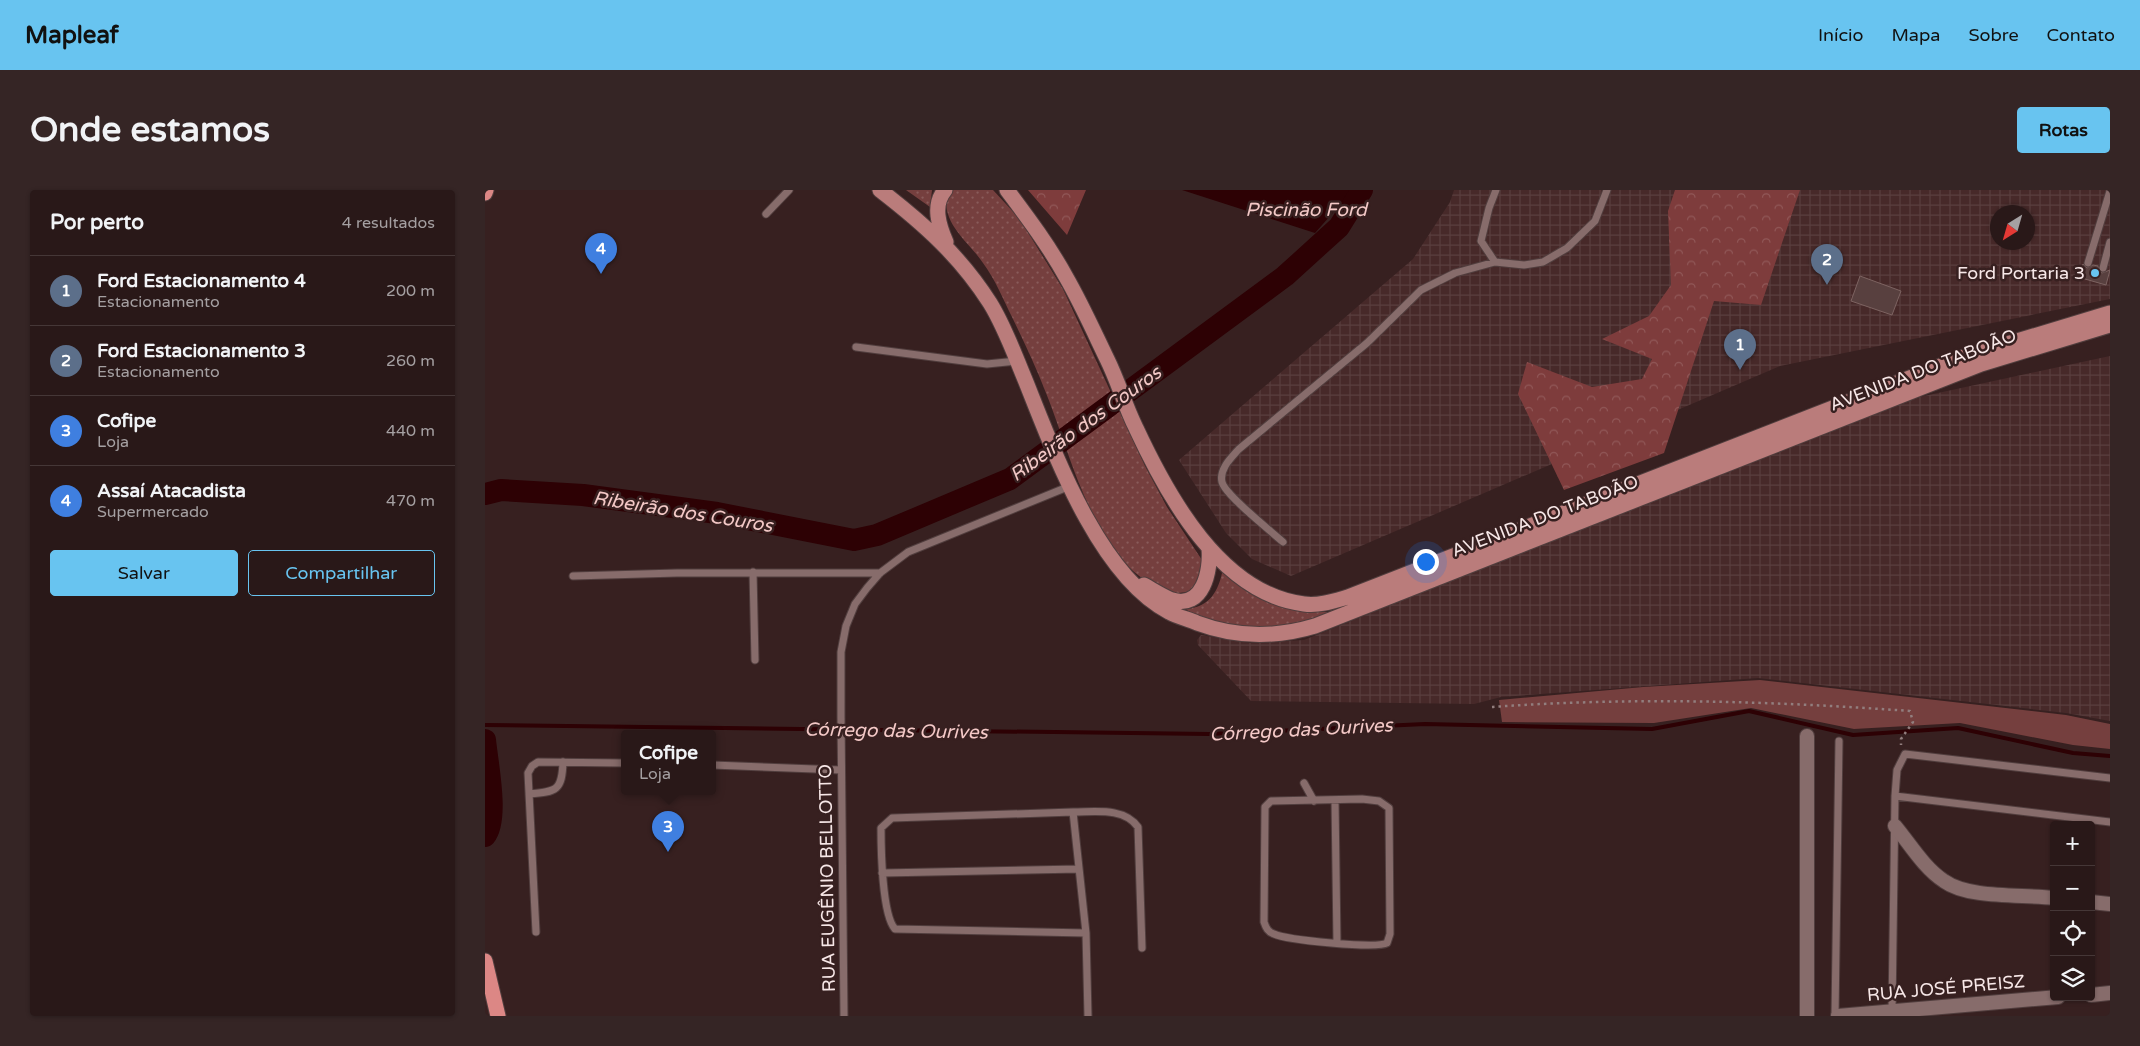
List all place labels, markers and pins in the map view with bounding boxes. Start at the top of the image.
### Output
pin: 4 [585,233,617,274]
pin: 2 [1811,244,1843,285]
place label: Ford Portaria 3 [1957,262,2085,284]
marker: Ford Portaria 3 [2089,267,2101,279]
pin: 1 [1724,329,1756,370]
pin: 3 [652,811,684,852]

